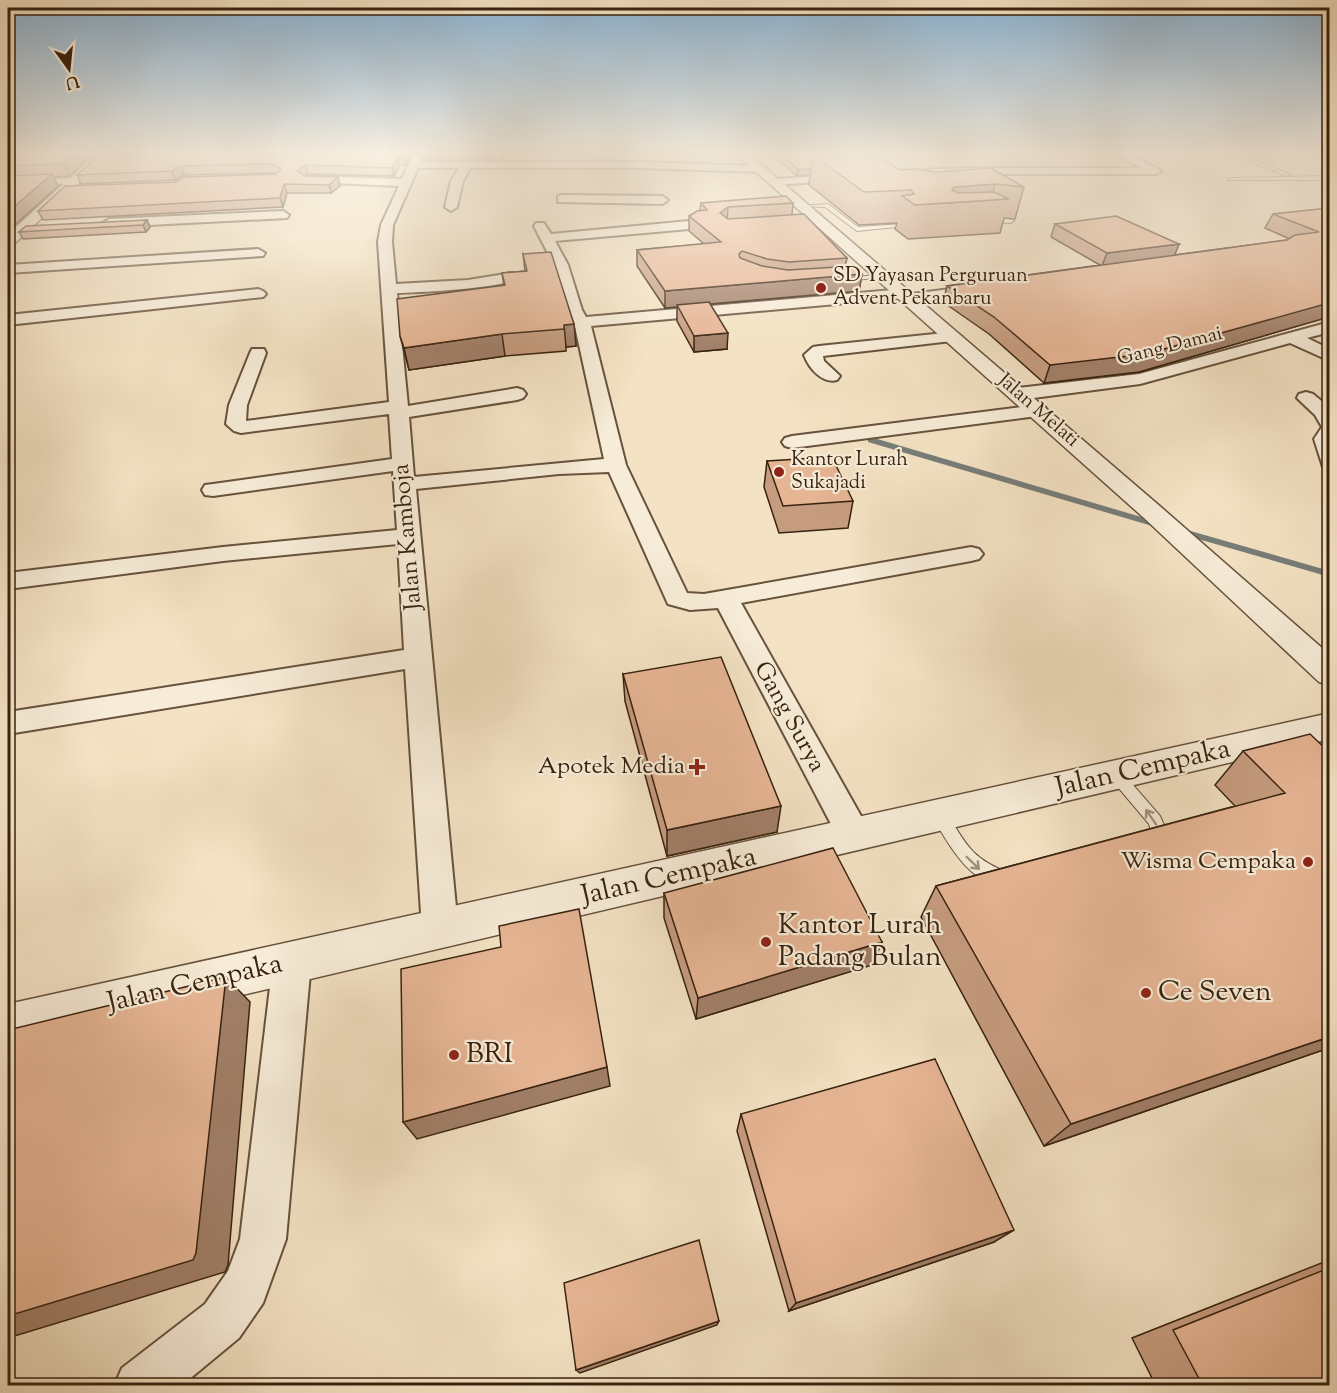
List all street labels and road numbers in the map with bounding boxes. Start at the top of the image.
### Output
street label: Gang Damai [1114,320,1226,374]
street label: Jalan Melati [990,366,1086,455]
street label: Jalan Kamboja [385,462,432,614]
street label: Gang Surya [745,656,833,778]
street label: Jalan Cempaka [1050,729,1235,809]
street label: Jalan Cempaka [576,837,761,917]
street label: Jalan Cempaka [102,944,287,1024]

